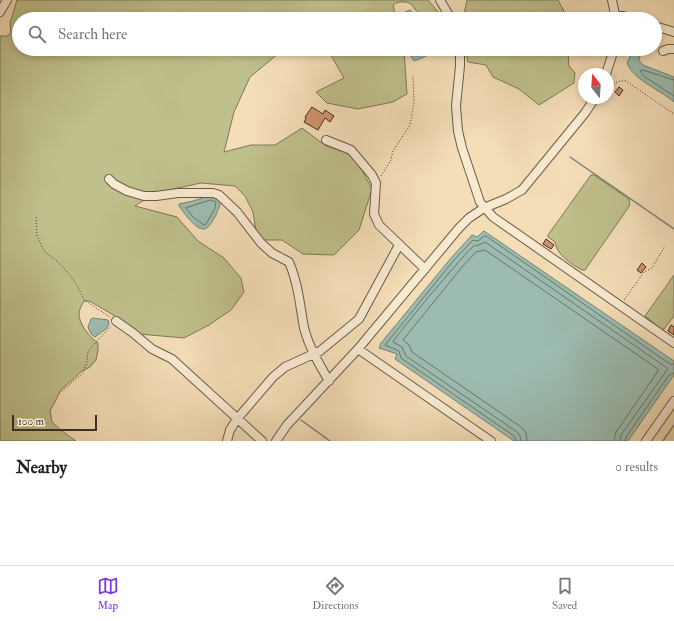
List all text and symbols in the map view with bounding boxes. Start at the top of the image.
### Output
search box [12,12,662,56]
icon: search [26,23,48,45]
text: Search here [58,25,127,44]
north arrow [578,68,614,104]
scale bar [12,413,97,432]
text: 100 m [18,415,44,428]
text: Nearby [16,457,67,478]
text: 0 results [615,459,658,475]
tab: Map [97,575,119,612]
tab: Directions [312,575,359,612]
tab: Saved [552,575,577,612]

